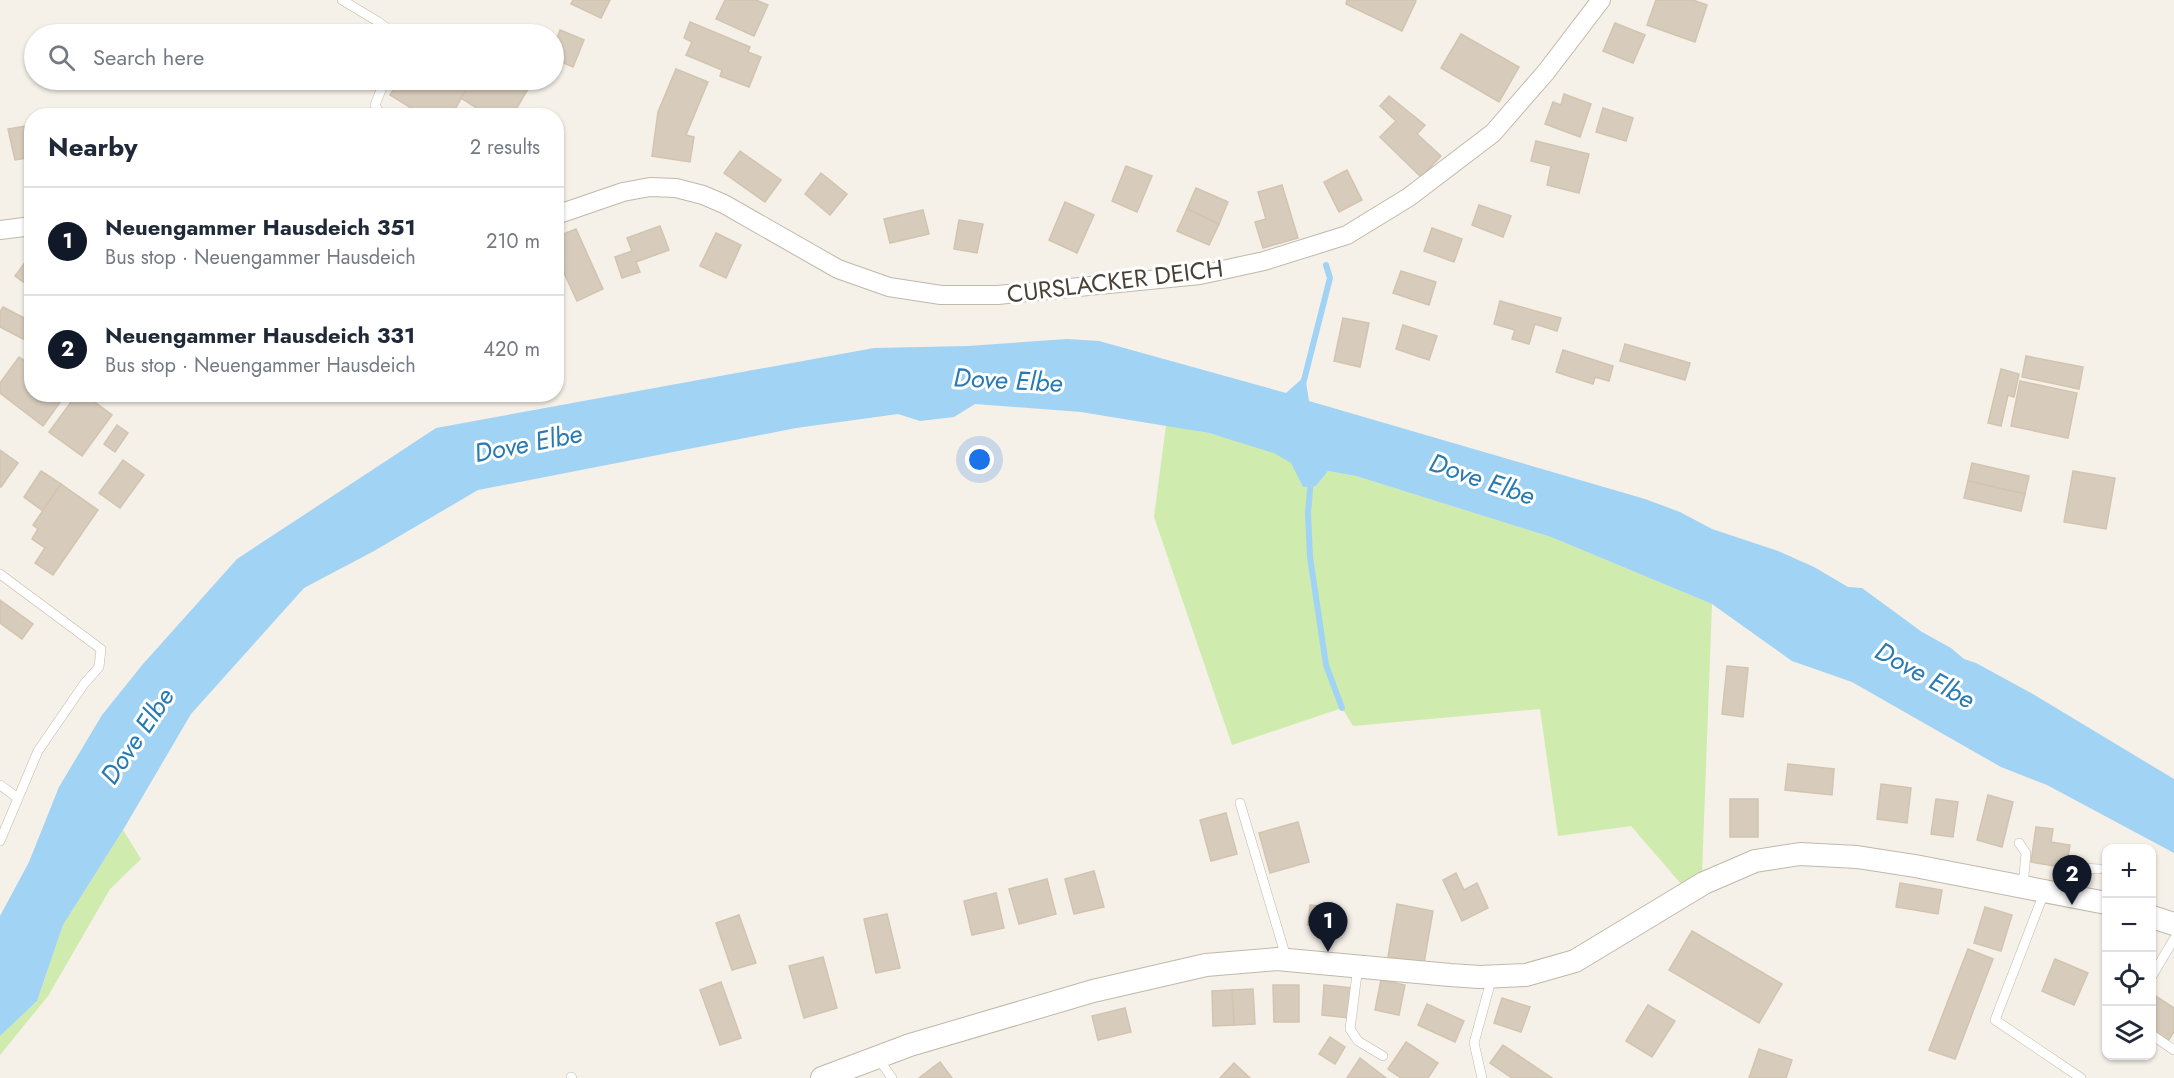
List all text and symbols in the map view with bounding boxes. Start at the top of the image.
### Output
search box [24,24,564,90]
icon: search [45,41,78,74]
text: Search here [93,41,204,73]
text: Nearby [48,128,137,166]
text: 2 results [470,133,540,162]
text: Neuengammer Hausdeich 351 [105,211,416,243]
text: 1 [62,227,73,256]
text: 210 m [486,227,540,256]
text: Bus stop · Neuengammer Hausdeich [105,243,416,272]
street label: CURSLACKER DEICH [1005,250,1225,312]
text: Neuengammer Hausdeich 331 [105,319,415,351]
text: 2 [61,335,74,364]
text: 420 m [483,335,540,364]
text: Bus stop · Neuengammer Hausdeich [105,351,416,380]
water label: Dove Elbe [953,358,1063,402]
water label: Dove Elbe [471,414,585,472]
water label: Dove Elbe [1424,443,1540,515]
your location [965,445,994,474]
water label: Dove Elbe [1868,632,1982,718]
water label: Dove Elbe [91,680,183,792]
map controls [2102,844,2156,1060]
button: + [2102,844,2156,898]
pin: 2 [2052,856,2092,905]
button: − [2102,898,2156,952]
pin: 1 [1308,902,1348,952]
button: locate [2102,952,2156,1006]
button: layers [2102,1006,2156,1060]

